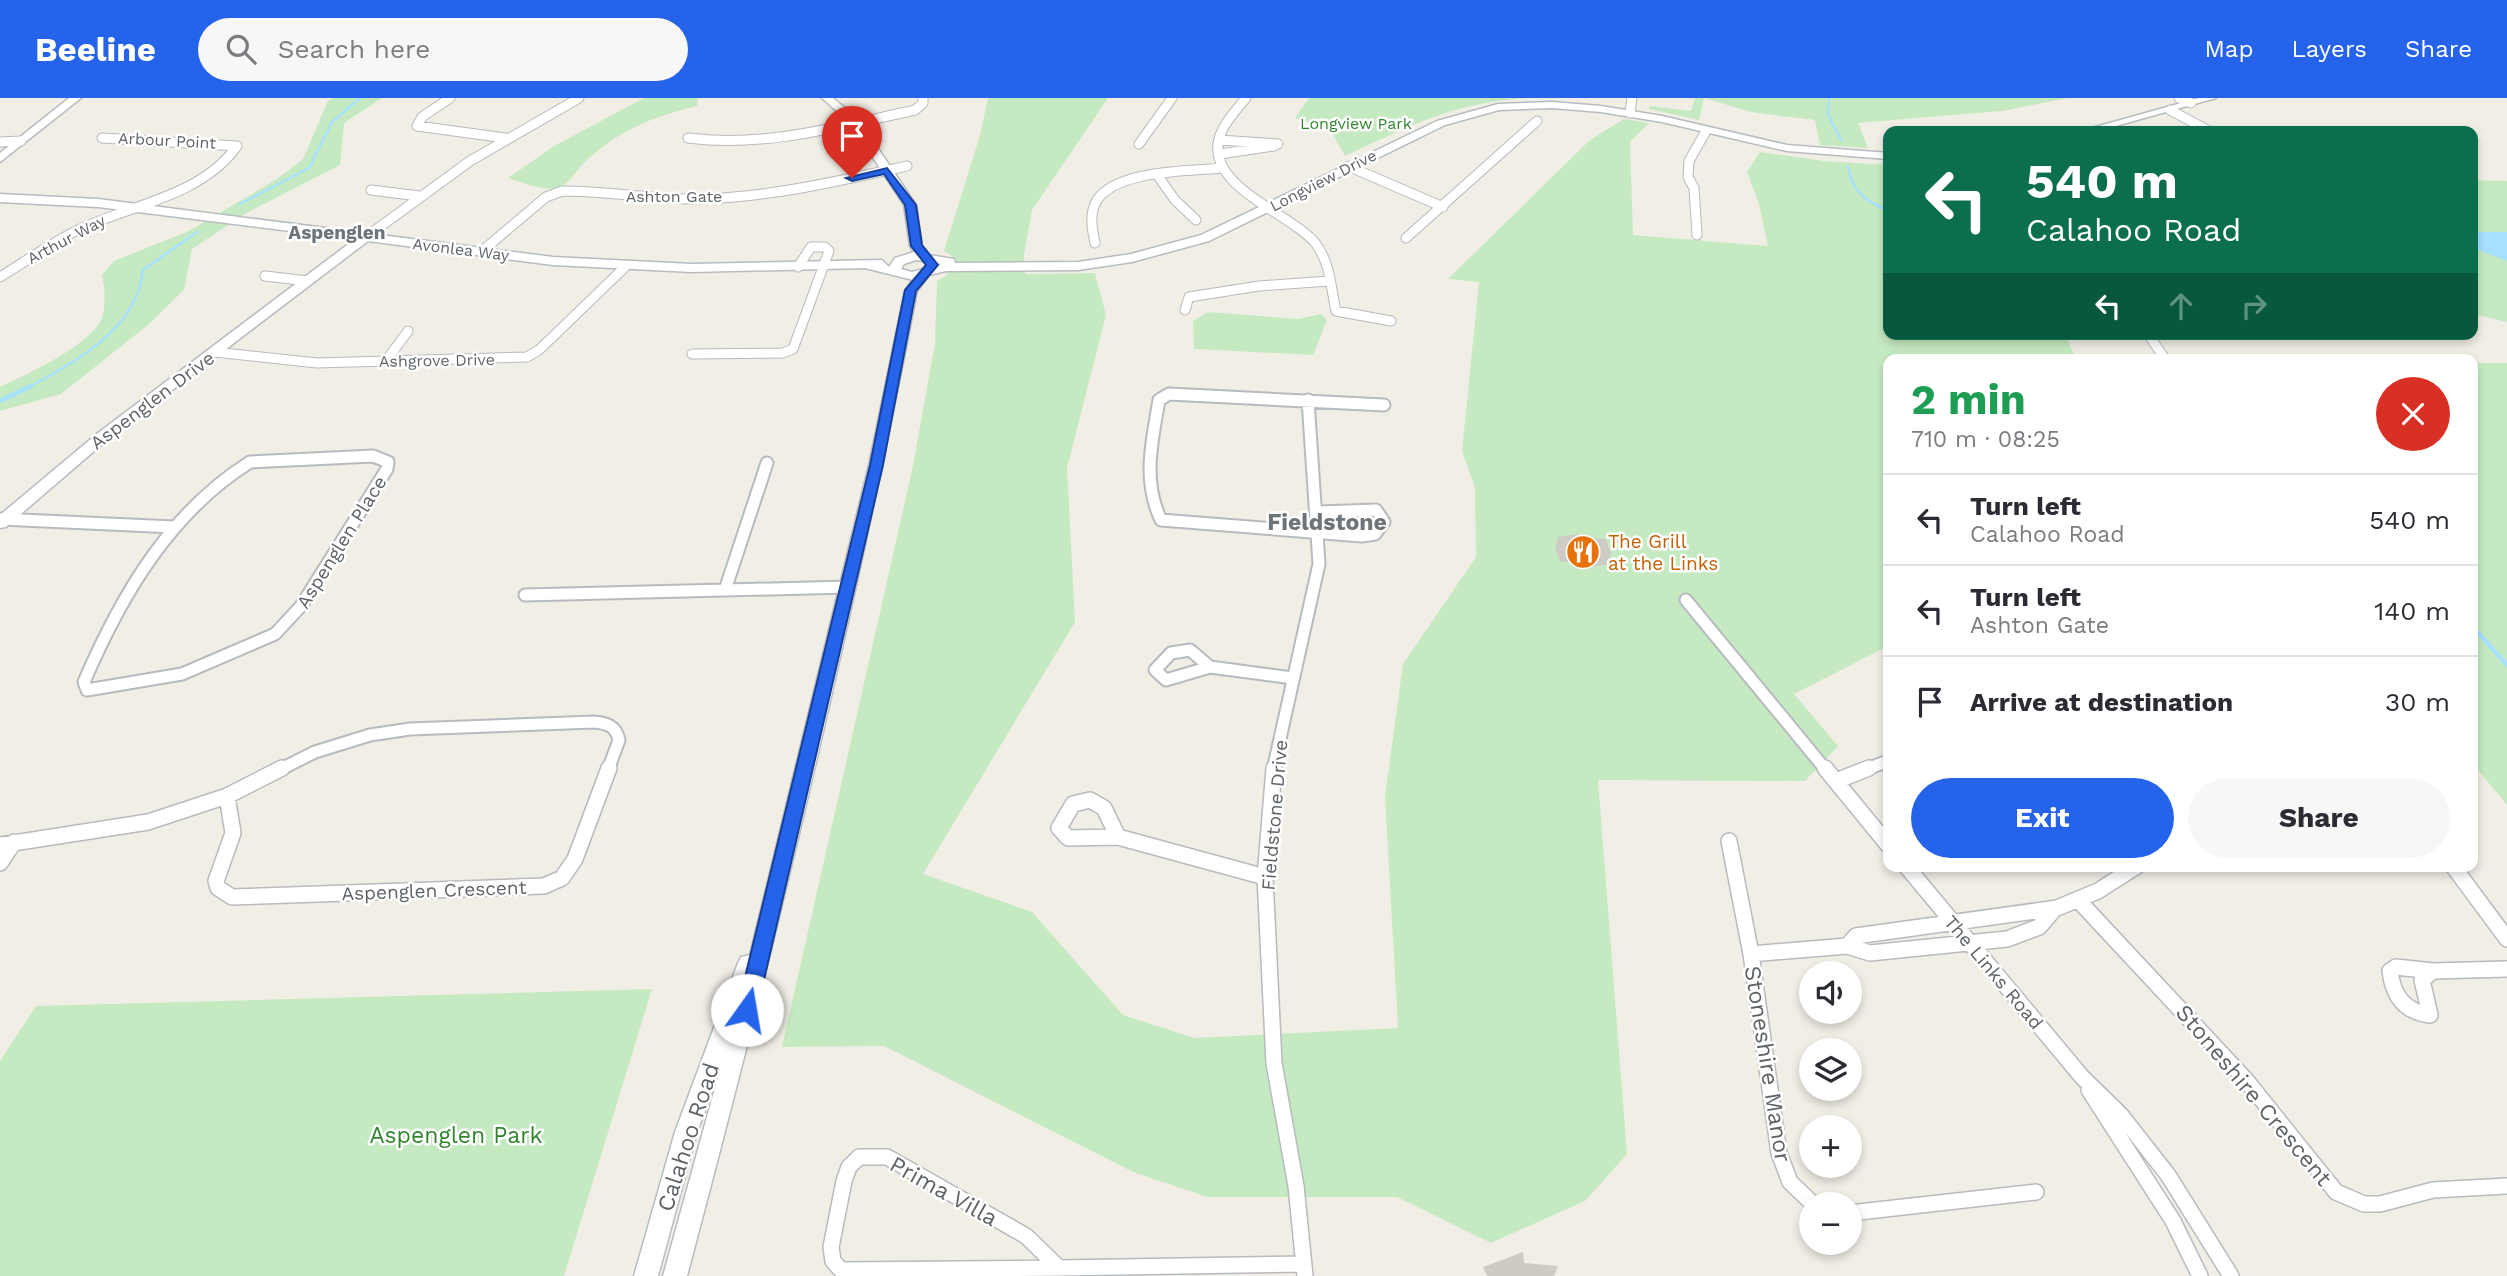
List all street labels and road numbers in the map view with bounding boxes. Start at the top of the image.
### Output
street label: Arbour Point [117,128,217,153]
street label: Longview Drive [1267,145,1380,216]
street label: Ashton Gate [626,187,722,206]
street label: Arthur Way [24,211,109,268]
street label: Avonlea Way [411,234,511,265]
street label: Aspenglen Drive [86,346,219,455]
street label: Ashgrove Drive [379,350,495,371]
street label: Aspenglen Place [291,472,391,613]
street label: Fieldstone Drive [1256,739,1293,891]
street label: Aspenglen Crescent [341,876,527,905]
street label: The Links Road [1939,911,2048,1034]
street label: Stoneshire Manor [1739,964,1796,1164]
street label: Stoneshire Crescent [2170,999,2338,1192]
street label: Calahoo Road [652,1059,725,1215]
street label: Prima Villa [885,1151,1002,1232]

